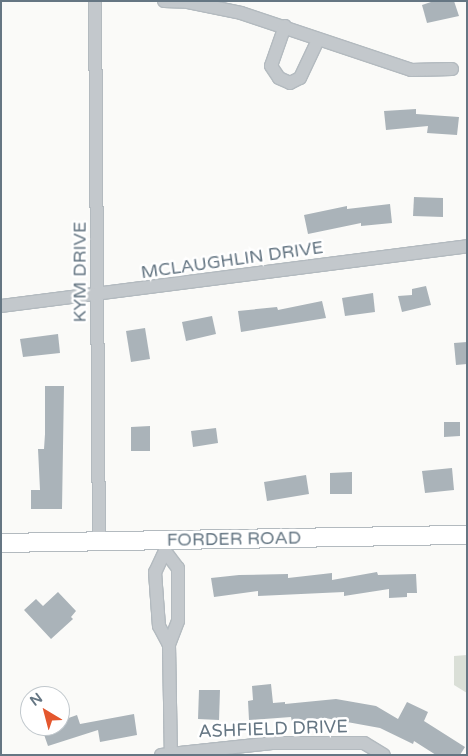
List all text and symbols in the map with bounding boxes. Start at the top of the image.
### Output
street label: KYM DRIVE [69,221,91,323]
street label: MCLAUGHLIN DRIVE [139,237,325,283]
street label: FORDER ROAD [167,527,301,551]
north arrow [20,686,70,736]
text: N [27,689,46,710]
street label: ASHFIELD DRIVE [198,716,348,742]

